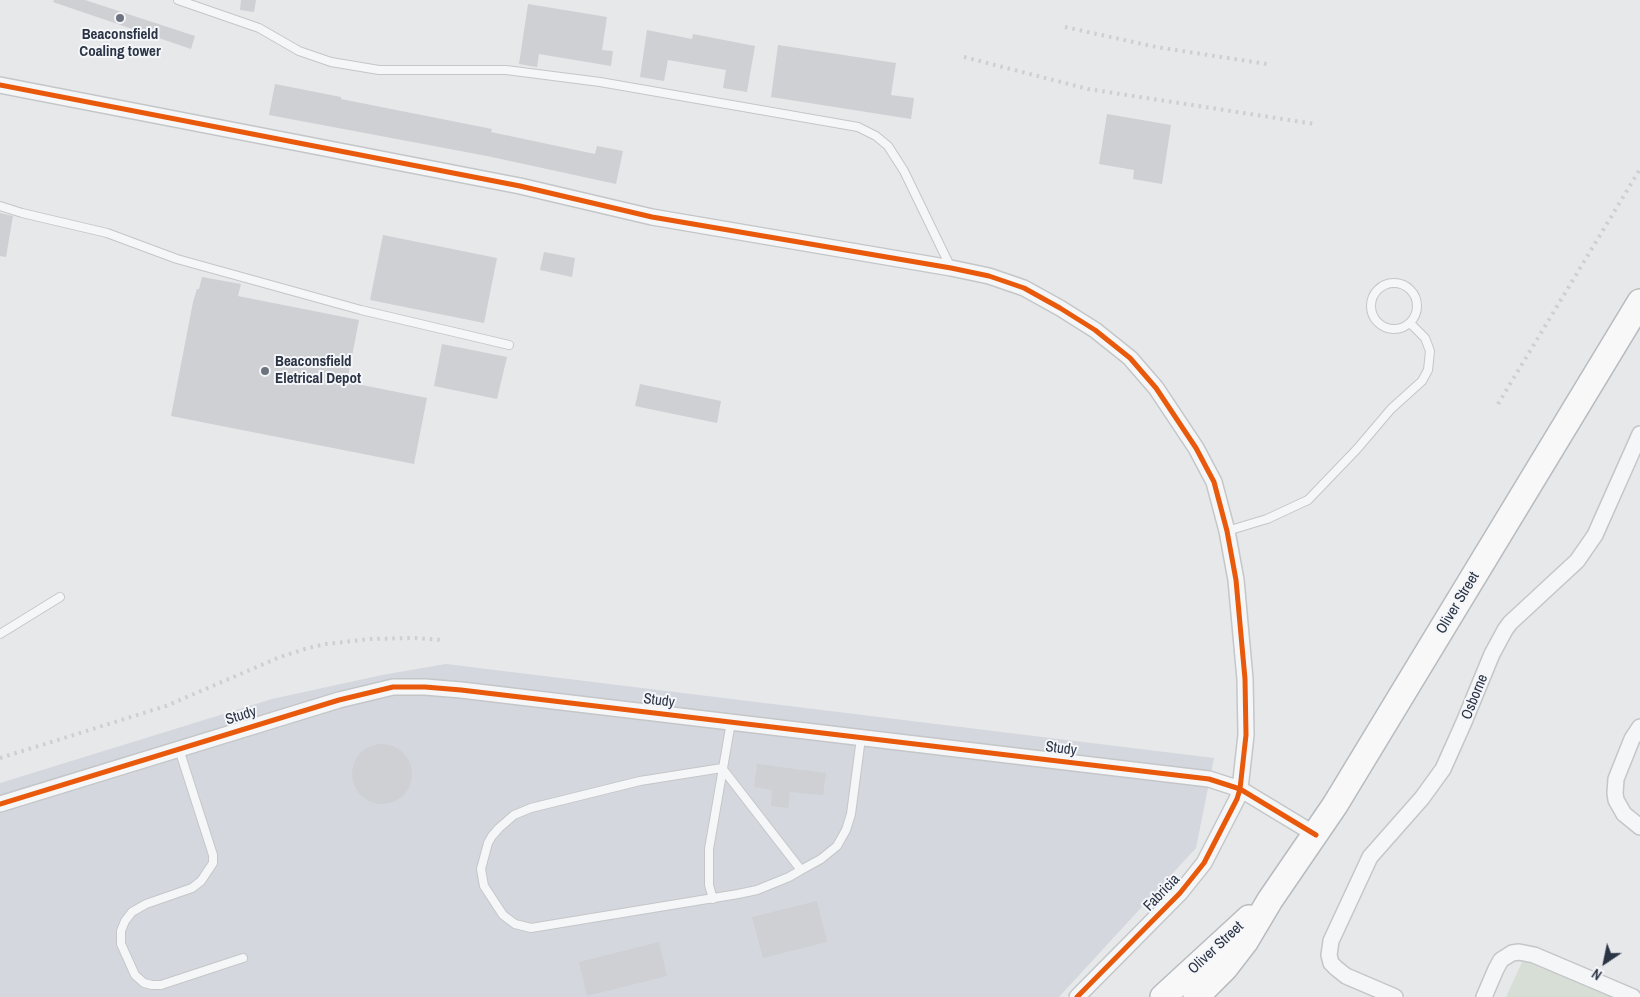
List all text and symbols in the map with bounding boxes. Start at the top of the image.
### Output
marker: Beaconsfield Coaling tower [114,12,126,24]
place label: Beaconsfield Coaling tower [79,26,161,61]
place label: Beaconsfield Eletrical Depot [275,353,361,388]
marker: Beaconsfield Eletrical Depot [259,365,271,377]
street label: Oliver Street [1433,569,1483,637]
street label: Osborne [1458,672,1492,722]
street label: Study [642,690,676,712]
street label: Study [223,703,259,729]
street label: Study [1044,738,1078,760]
street label: Fabricia [1140,871,1184,915]
street label: Oliver Street [1185,918,1247,978]
north arrow [1580,937,1630,987]
text: N [1588,965,1605,984]

